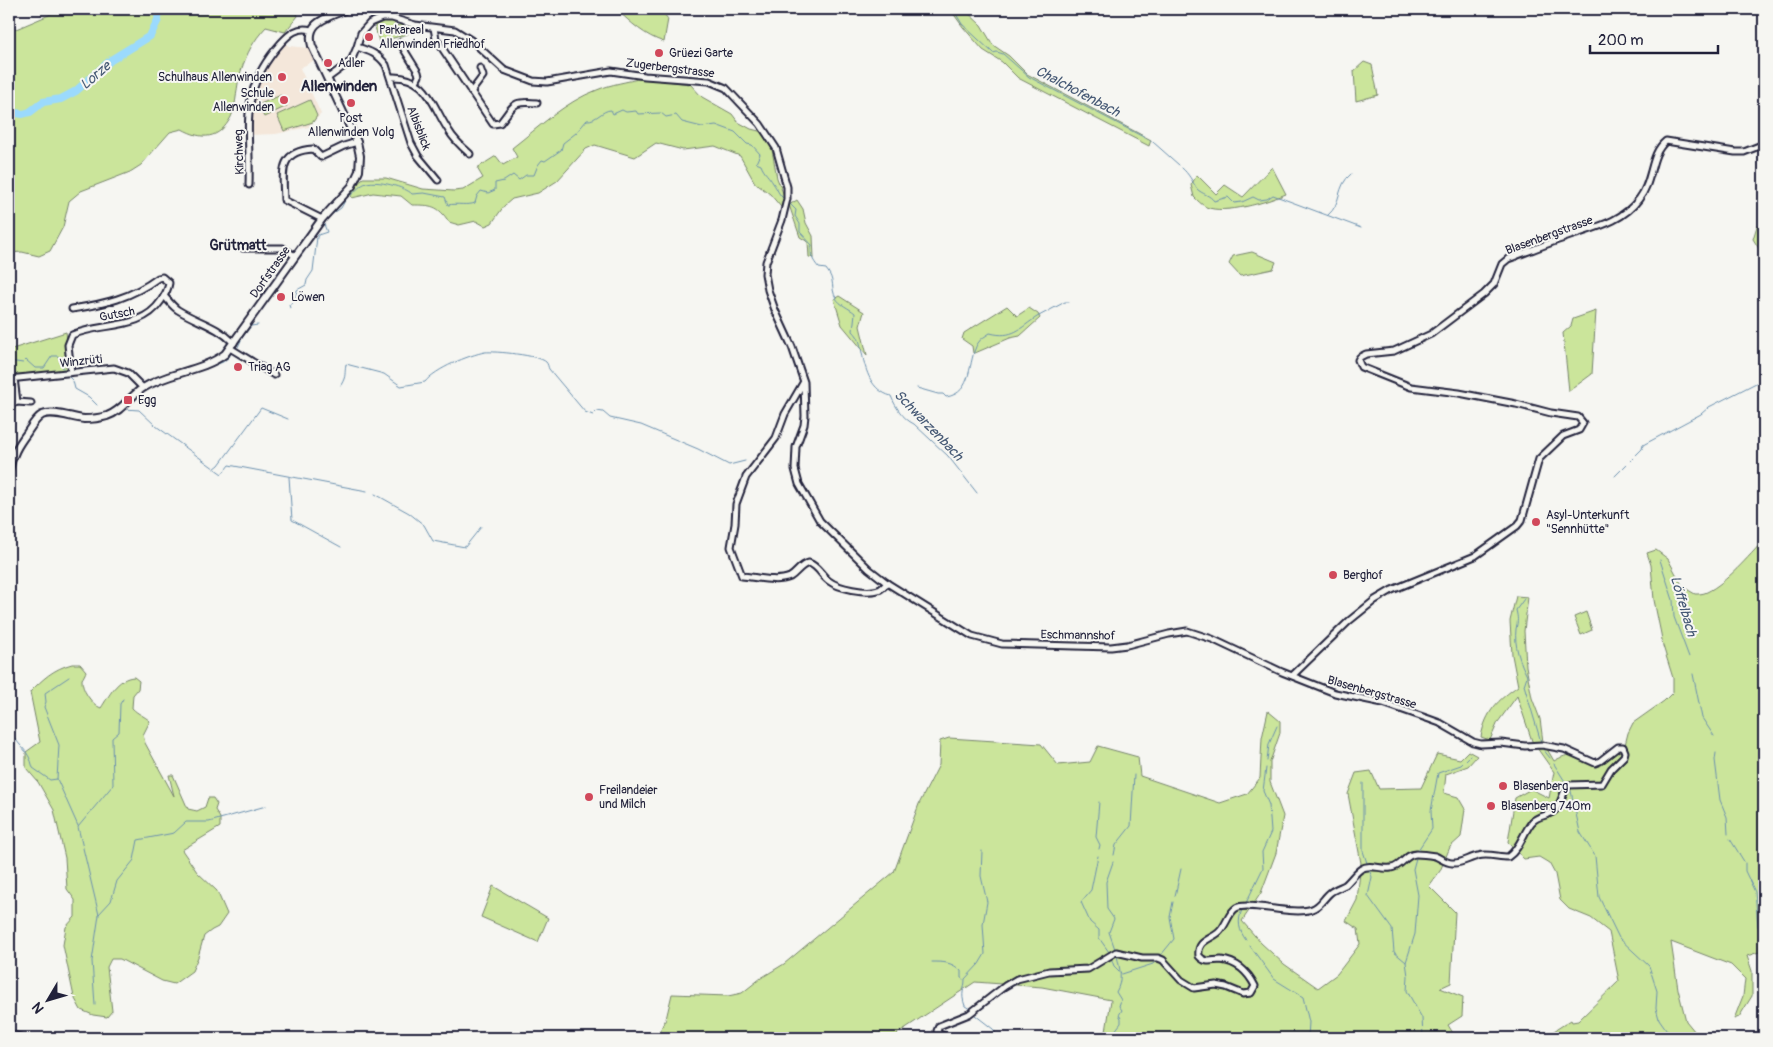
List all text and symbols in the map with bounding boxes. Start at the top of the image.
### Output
scale bar [1590,22,1718,54]
place label: Parkareal Allenwinden Friedhof [379,23,485,52]
marker: Parkareal Allenwinden Friedhof [363,31,375,43]
text: 200 m [1598,31,1643,50]
place label: Grüezi Garte [669,46,733,61]
marker: Grüezi Garte [653,47,665,59]
water label: Lorze [77,56,116,93]
place label: Adler [338,56,365,71]
street label: Zugerbergstrasse [625,56,715,81]
marker: Adler [322,57,334,69]
water label: Chalchofenbach [1033,62,1124,121]
place label: Schulhaus Allenwinden [158,70,272,85]
marker: Schulhaus Allenwinden [276,71,288,83]
district label: Allenwinden [301,77,378,96]
place label: Schule Allenwinden [213,86,274,115]
marker: Schule Allenwinden [278,94,290,106]
marker: Post Allenwinden Volg [345,97,357,109]
street label: Albisblick [403,104,434,152]
place label: Post Allenwinden Volg [308,111,394,140]
street label: Kirchweg [231,129,248,175]
street label: Blasenbergstrasse [1503,213,1595,258]
district label: Grütmatt [210,237,267,254]
street label: Dorfstrasse [247,243,294,301]
place label: Löwen [291,290,325,305]
marker: Löwen [275,291,287,303]
street label: Gutsch [98,304,137,325]
street label: Winzrüti [59,352,103,371]
place label: Triag AG [248,360,291,375]
marker: Triag AG [232,361,244,373]
water label: Schwarzenbach [891,386,968,465]
place label: Egg [138,393,156,408]
marker: Egg [122,394,134,406]
place label: Asyl-Unterkunft "Sennhütte" [1546,508,1630,537]
marker: Asyl-Unterkunft "Sennhütte" [1530,516,1542,528]
place label: Berghof [1343,568,1383,583]
marker: Berghof [1327,569,1339,581]
water label: Löffelbach [1667,574,1701,640]
street label: Eschmannshof [1040,627,1116,644]
street label: Blasenbergstrasse [1326,673,1418,712]
place label: Blasenberg [1513,779,1568,794]
marker: Blasenberg [1497,780,1509,792]
place label: Freilandeier und Milch [599,783,658,812]
marker: Freilandeier und Milch [583,791,595,803]
place label: Blasenberg 740m [1501,799,1591,814]
marker: Blasenberg 740m [1485,800,1497,812]
north arrow [22,974,72,1024]
text: N [29,999,48,1017]

